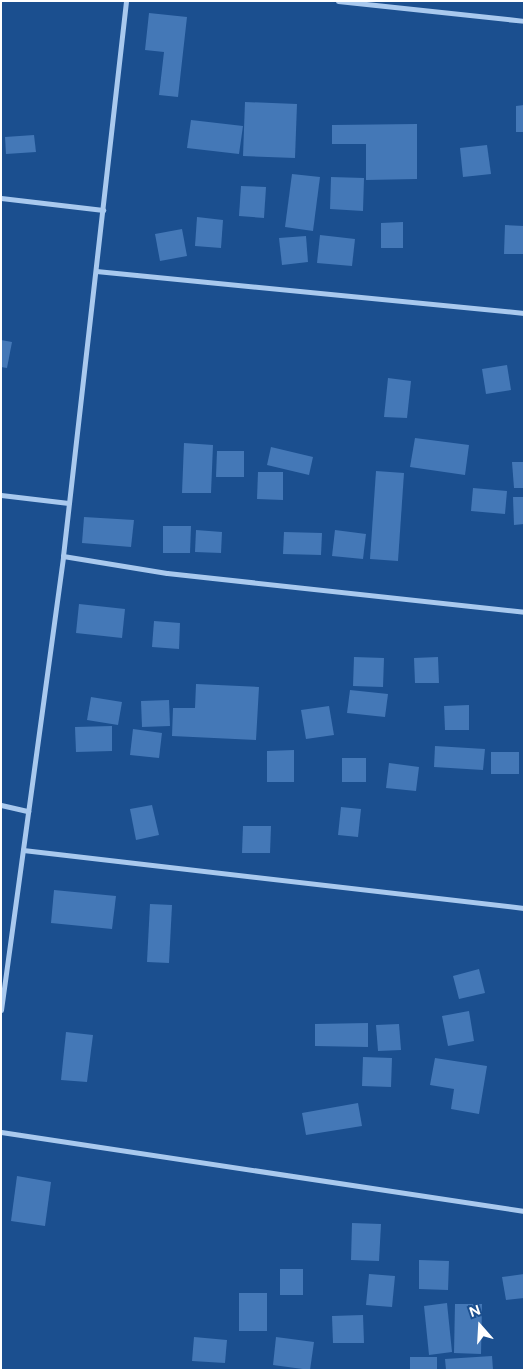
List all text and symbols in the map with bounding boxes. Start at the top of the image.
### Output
north arrow [455,1301,505,1351]
text: N [467,1302,483,1321]

